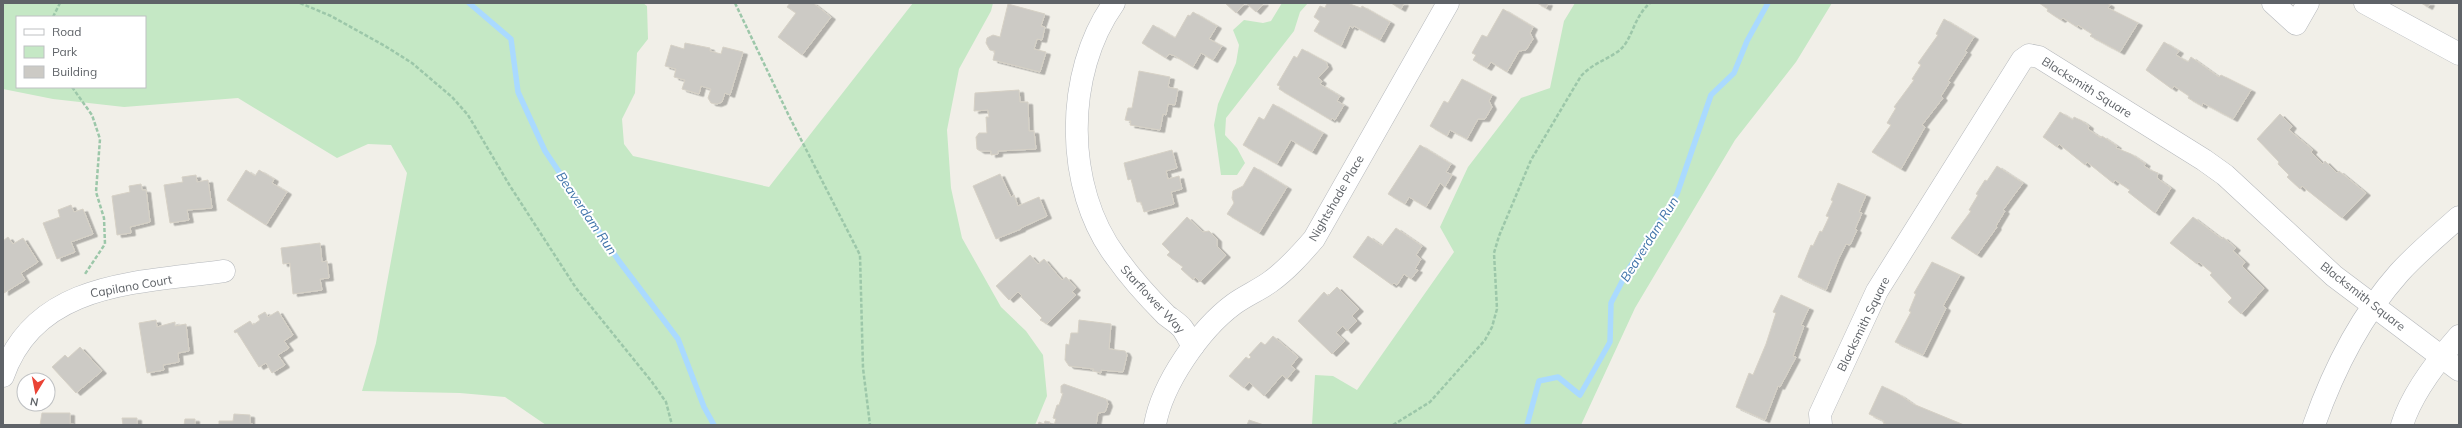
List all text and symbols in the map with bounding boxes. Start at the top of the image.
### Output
legend [16,16,146,88]
text: Road [52,24,81,39]
text: Park [52,44,78,59]
street label: Blacksmith Square [2039,53,2135,121]
text: Building [52,64,97,79]
street label: Nightshade Place [1305,152,1367,244]
water label: Beaverdam Run [553,168,621,258]
water label: Beaverdam Run [1617,194,1681,284]
street label: Blacksmith Square [2318,258,2408,334]
street label: Starflower Way [1118,262,1189,337]
street label: Capilano Court [89,271,173,301]
street label: Blacksmith Square [1834,274,1892,374]
north arrow [16,372,56,412]
text: N [29,394,40,409]

